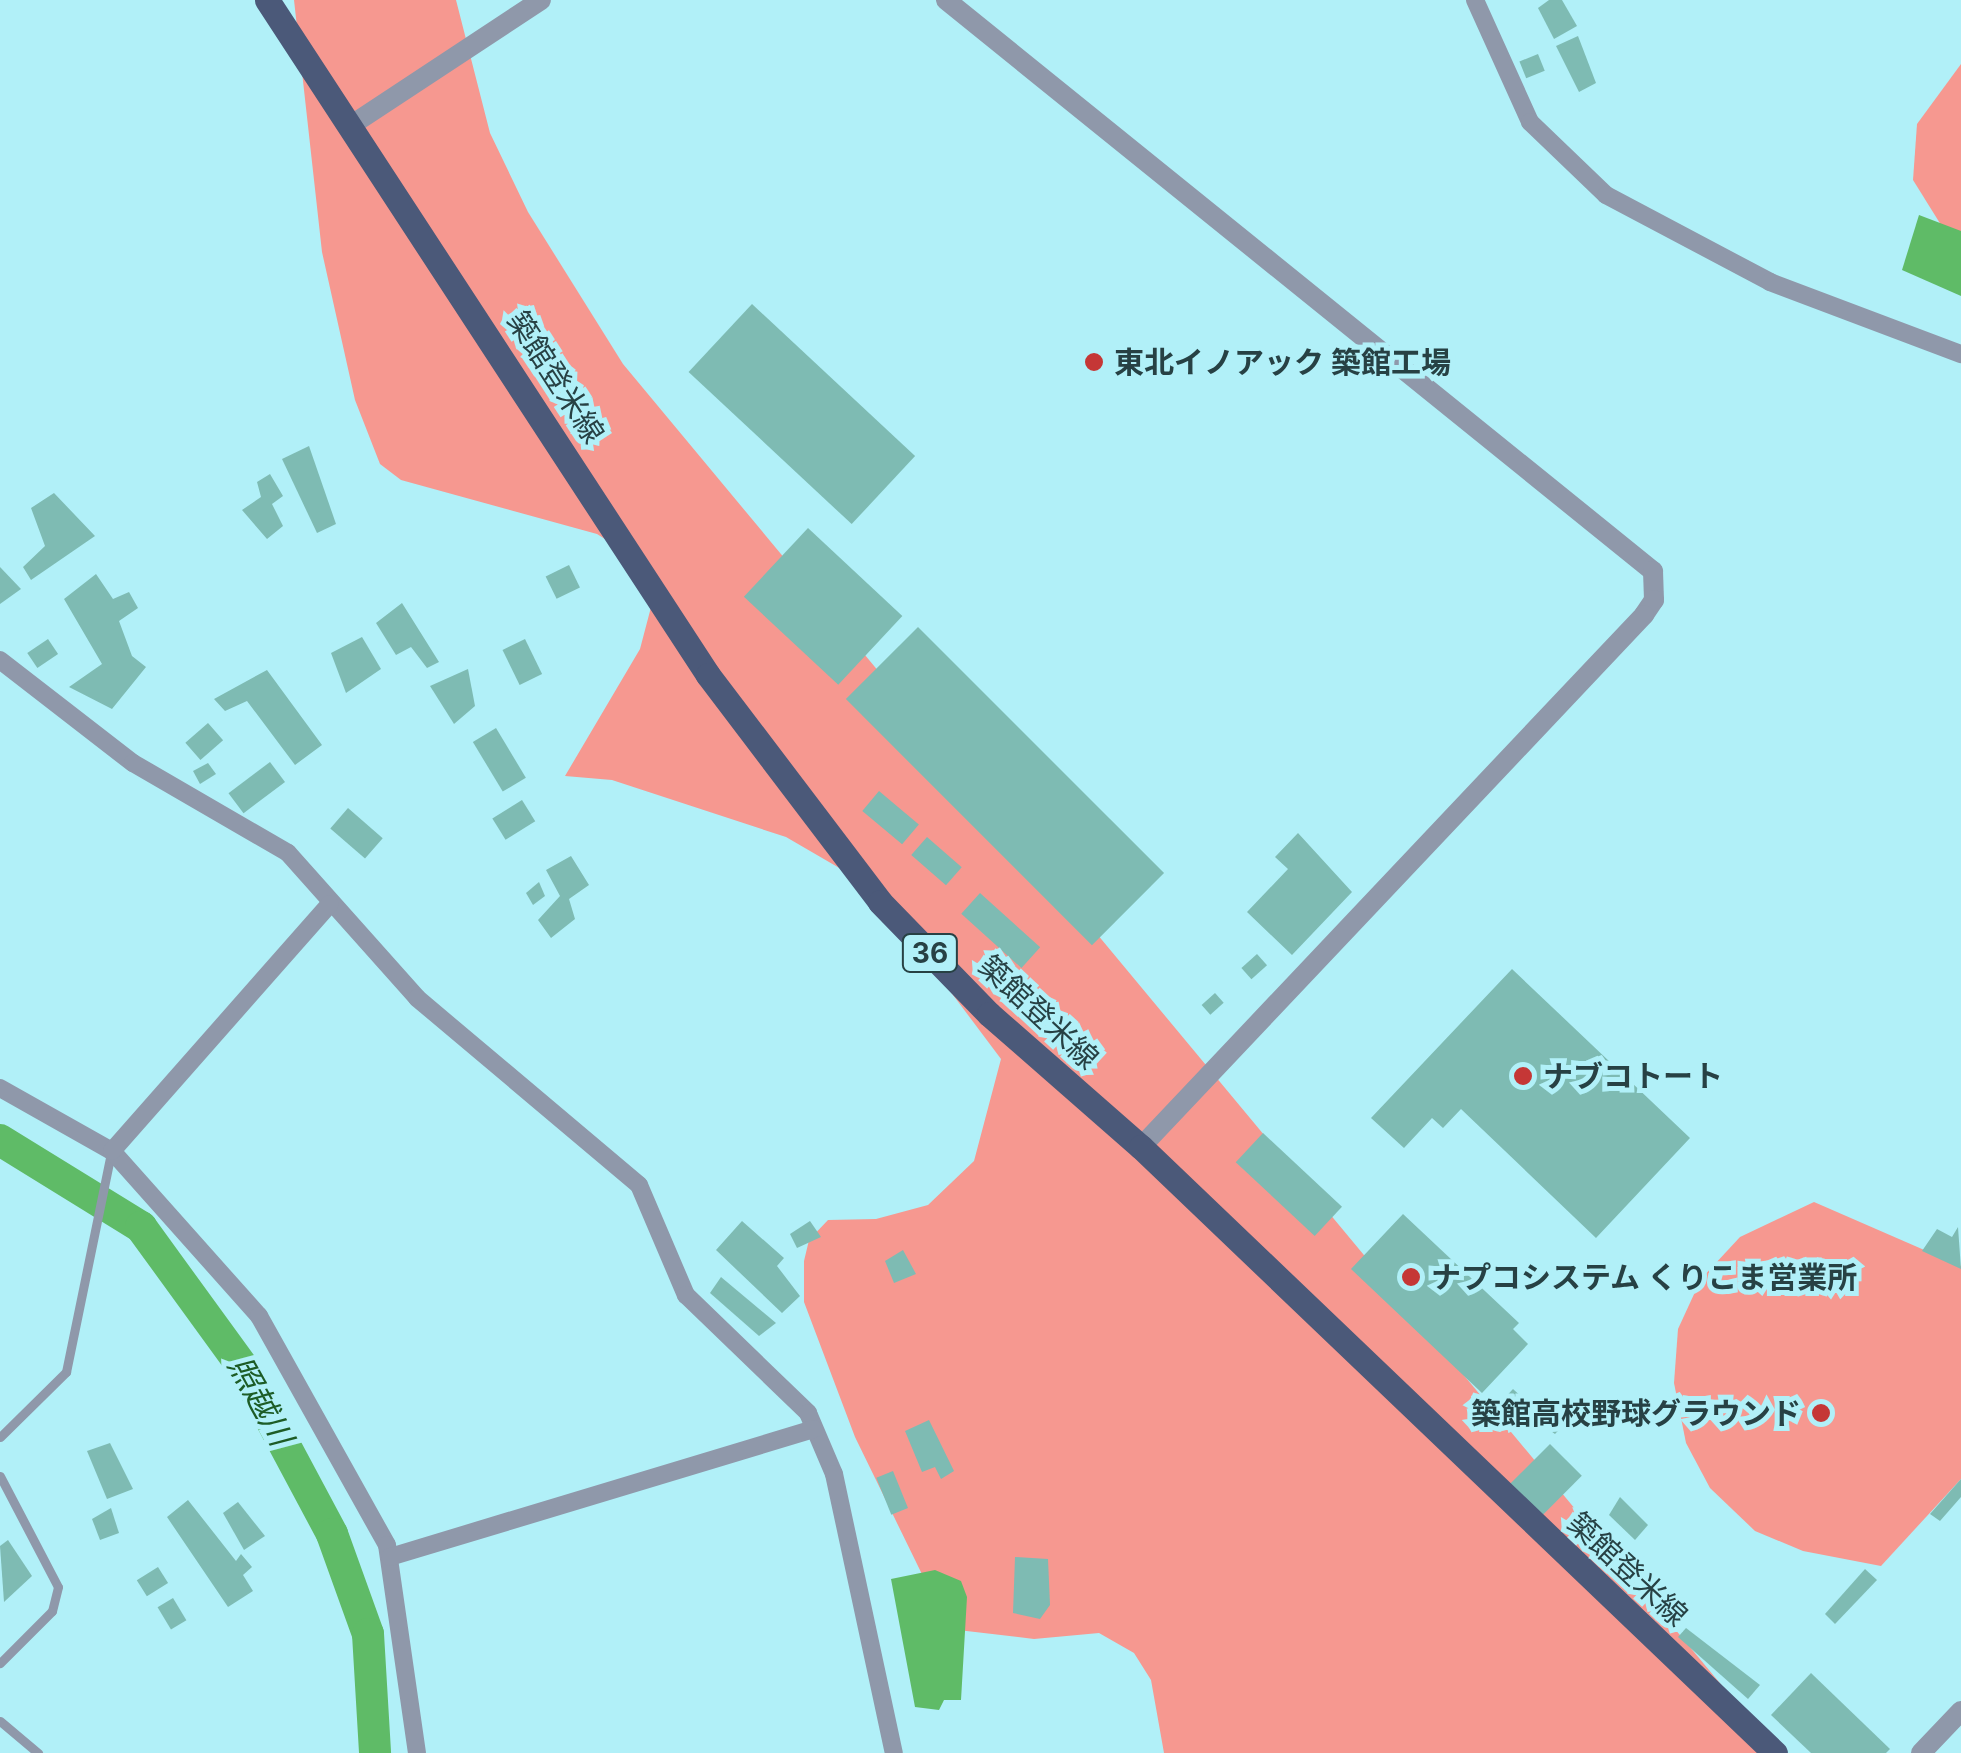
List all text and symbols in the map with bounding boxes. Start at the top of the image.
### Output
street label: 築館登米線 [500,304,612,450]
place label: 東北イノアック 築館工場 [1114,344,1451,380]
marker: 東北イノアック 築館工場 [1083,351,1105,373]
road number: 36 [900,930,960,976]
street label: 築館登米線 [972,948,1106,1076]
place label: ナブコトート [1543,1058,1723,1094]
marker: ナブコトート [1512,1065,1534,1087]
place label: ナプコシステム くりこま営業所 [1431,1259,1858,1295]
marker: ナプコシステム くりこま営業所 [1400,1266,1422,1288]
water label: 照越川 [220,1350,300,1452]
place label: 築館高校野球グラウンド [1471,1395,1801,1431]
marker: 築館高校野球グラウンド [1810,1402,1832,1424]
street label: 築館登米線 [1561,1505,1695,1633]

